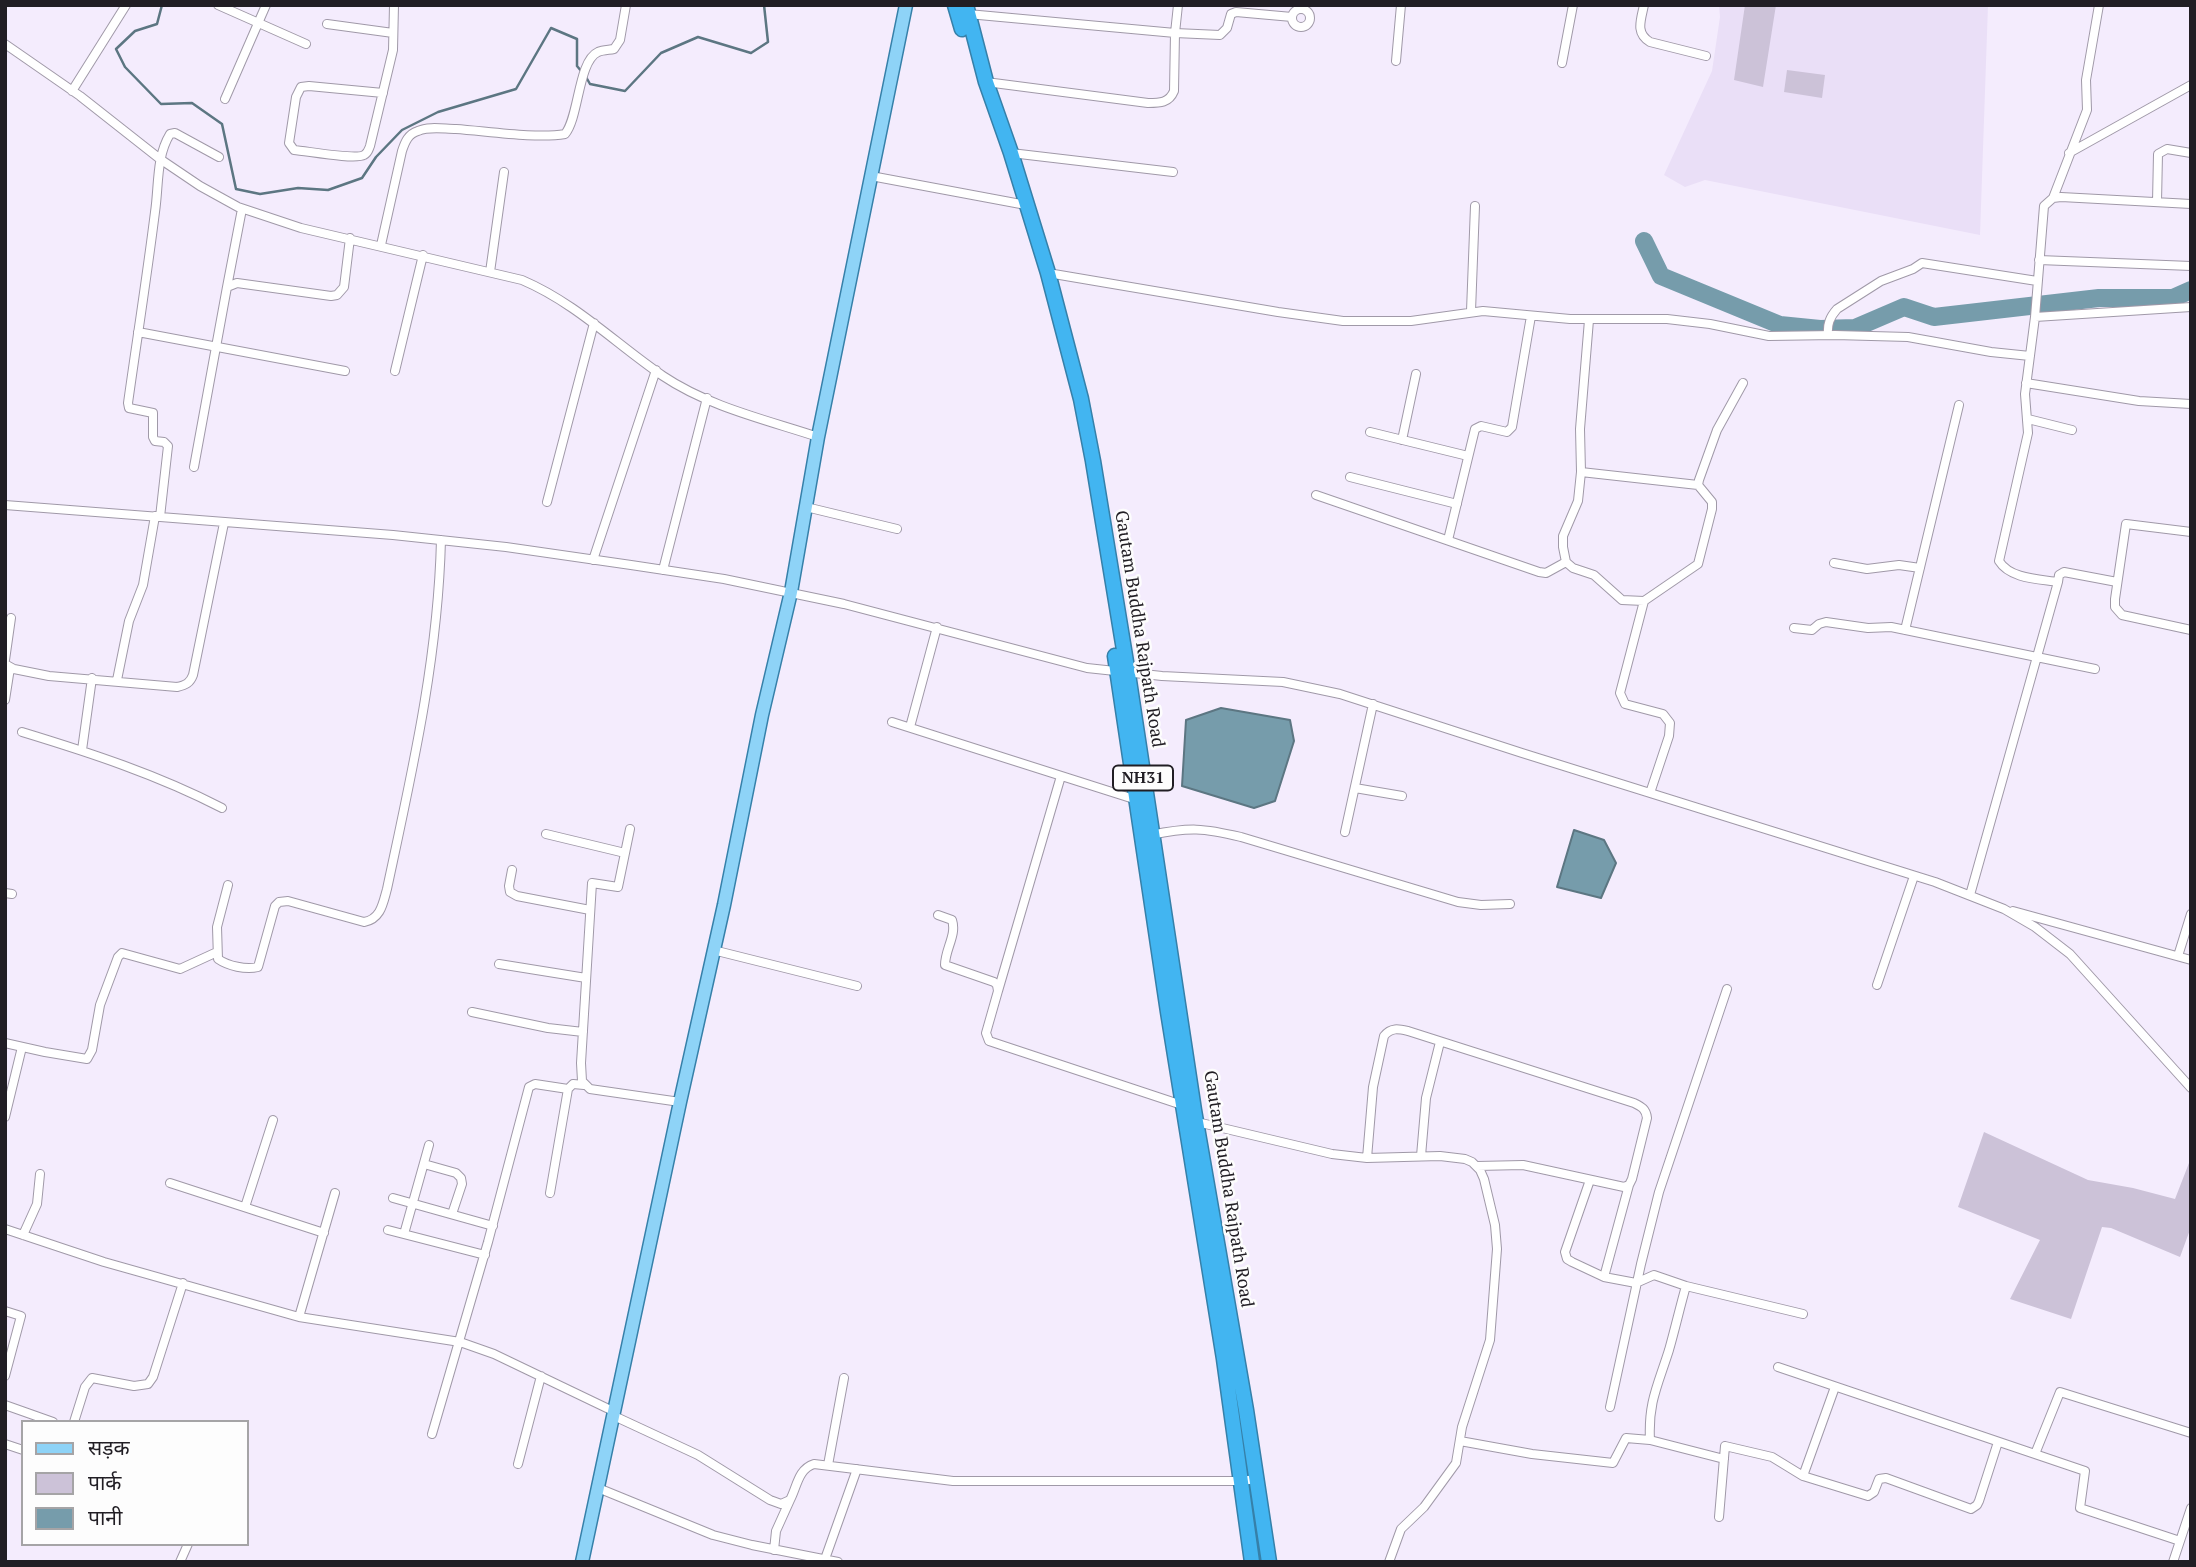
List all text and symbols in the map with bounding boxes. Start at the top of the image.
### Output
street label: Gautam Buddha Rajpath Road [1110,509,1168,749]
road number: NH31 [1113,765,1173,790]
street label: Gautam Buddha Rajpath Road [1199,1069,1257,1309]
legend [21,1420,248,1546]
text: सड़क [88,1433,130,1461]
text: पार्क [88,1468,122,1496]
text: पानी [88,1503,122,1531]

